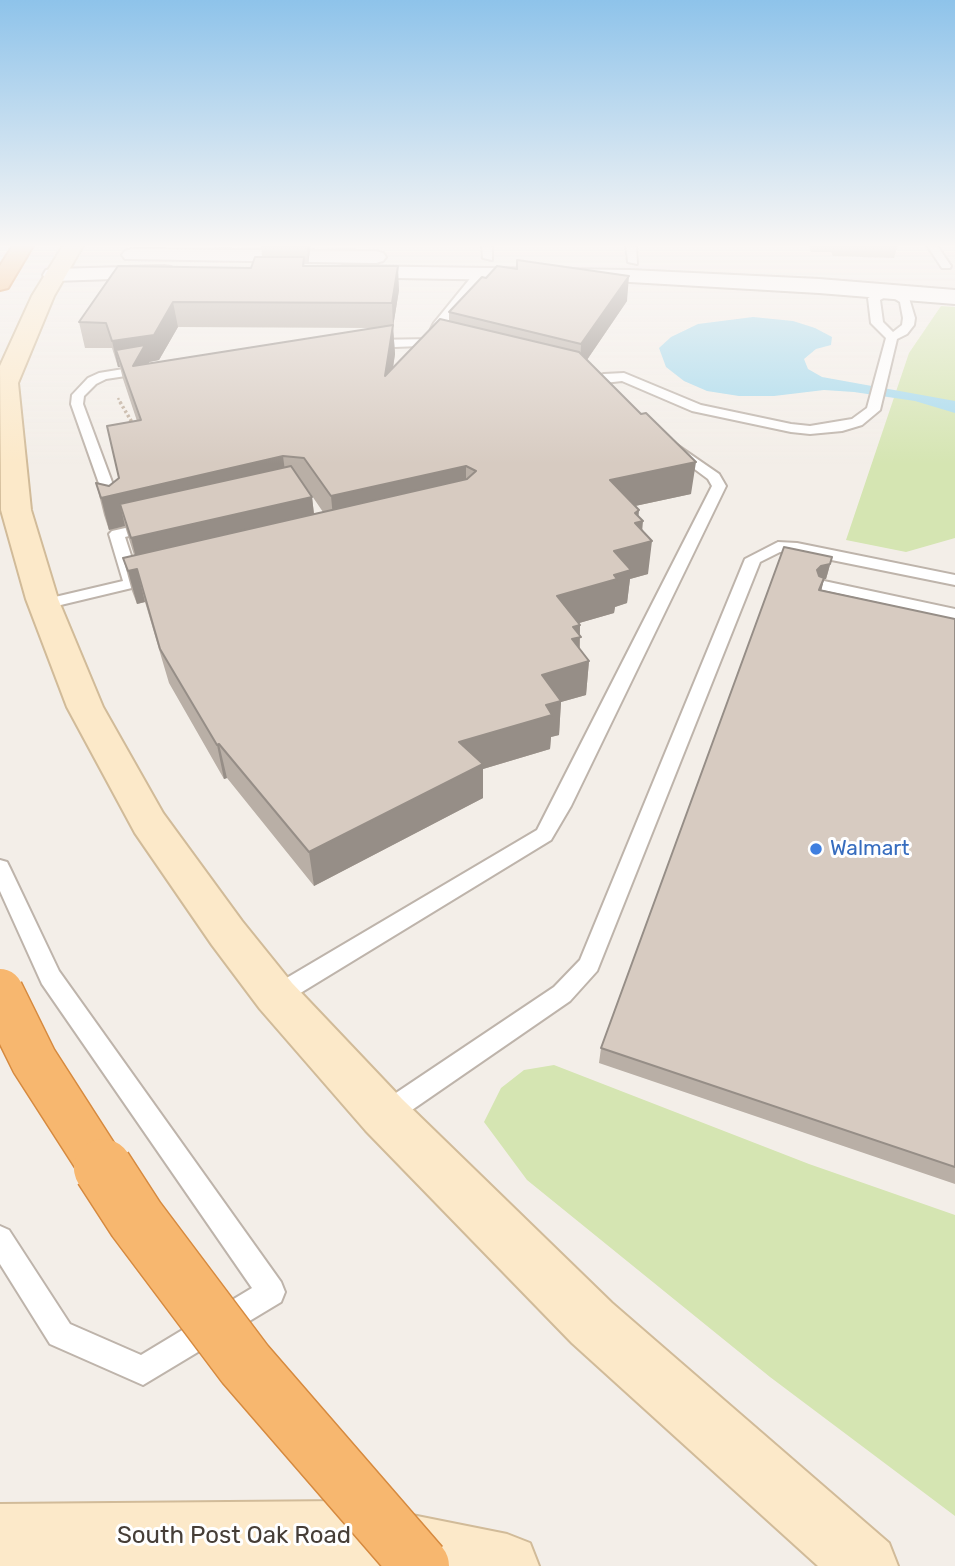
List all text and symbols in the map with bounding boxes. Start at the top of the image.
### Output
place label: Walmart [830,836,910,862]
marker: Walmart [808,841,824,857]
street label: South Post Oak Road [117,1522,351,1550]

